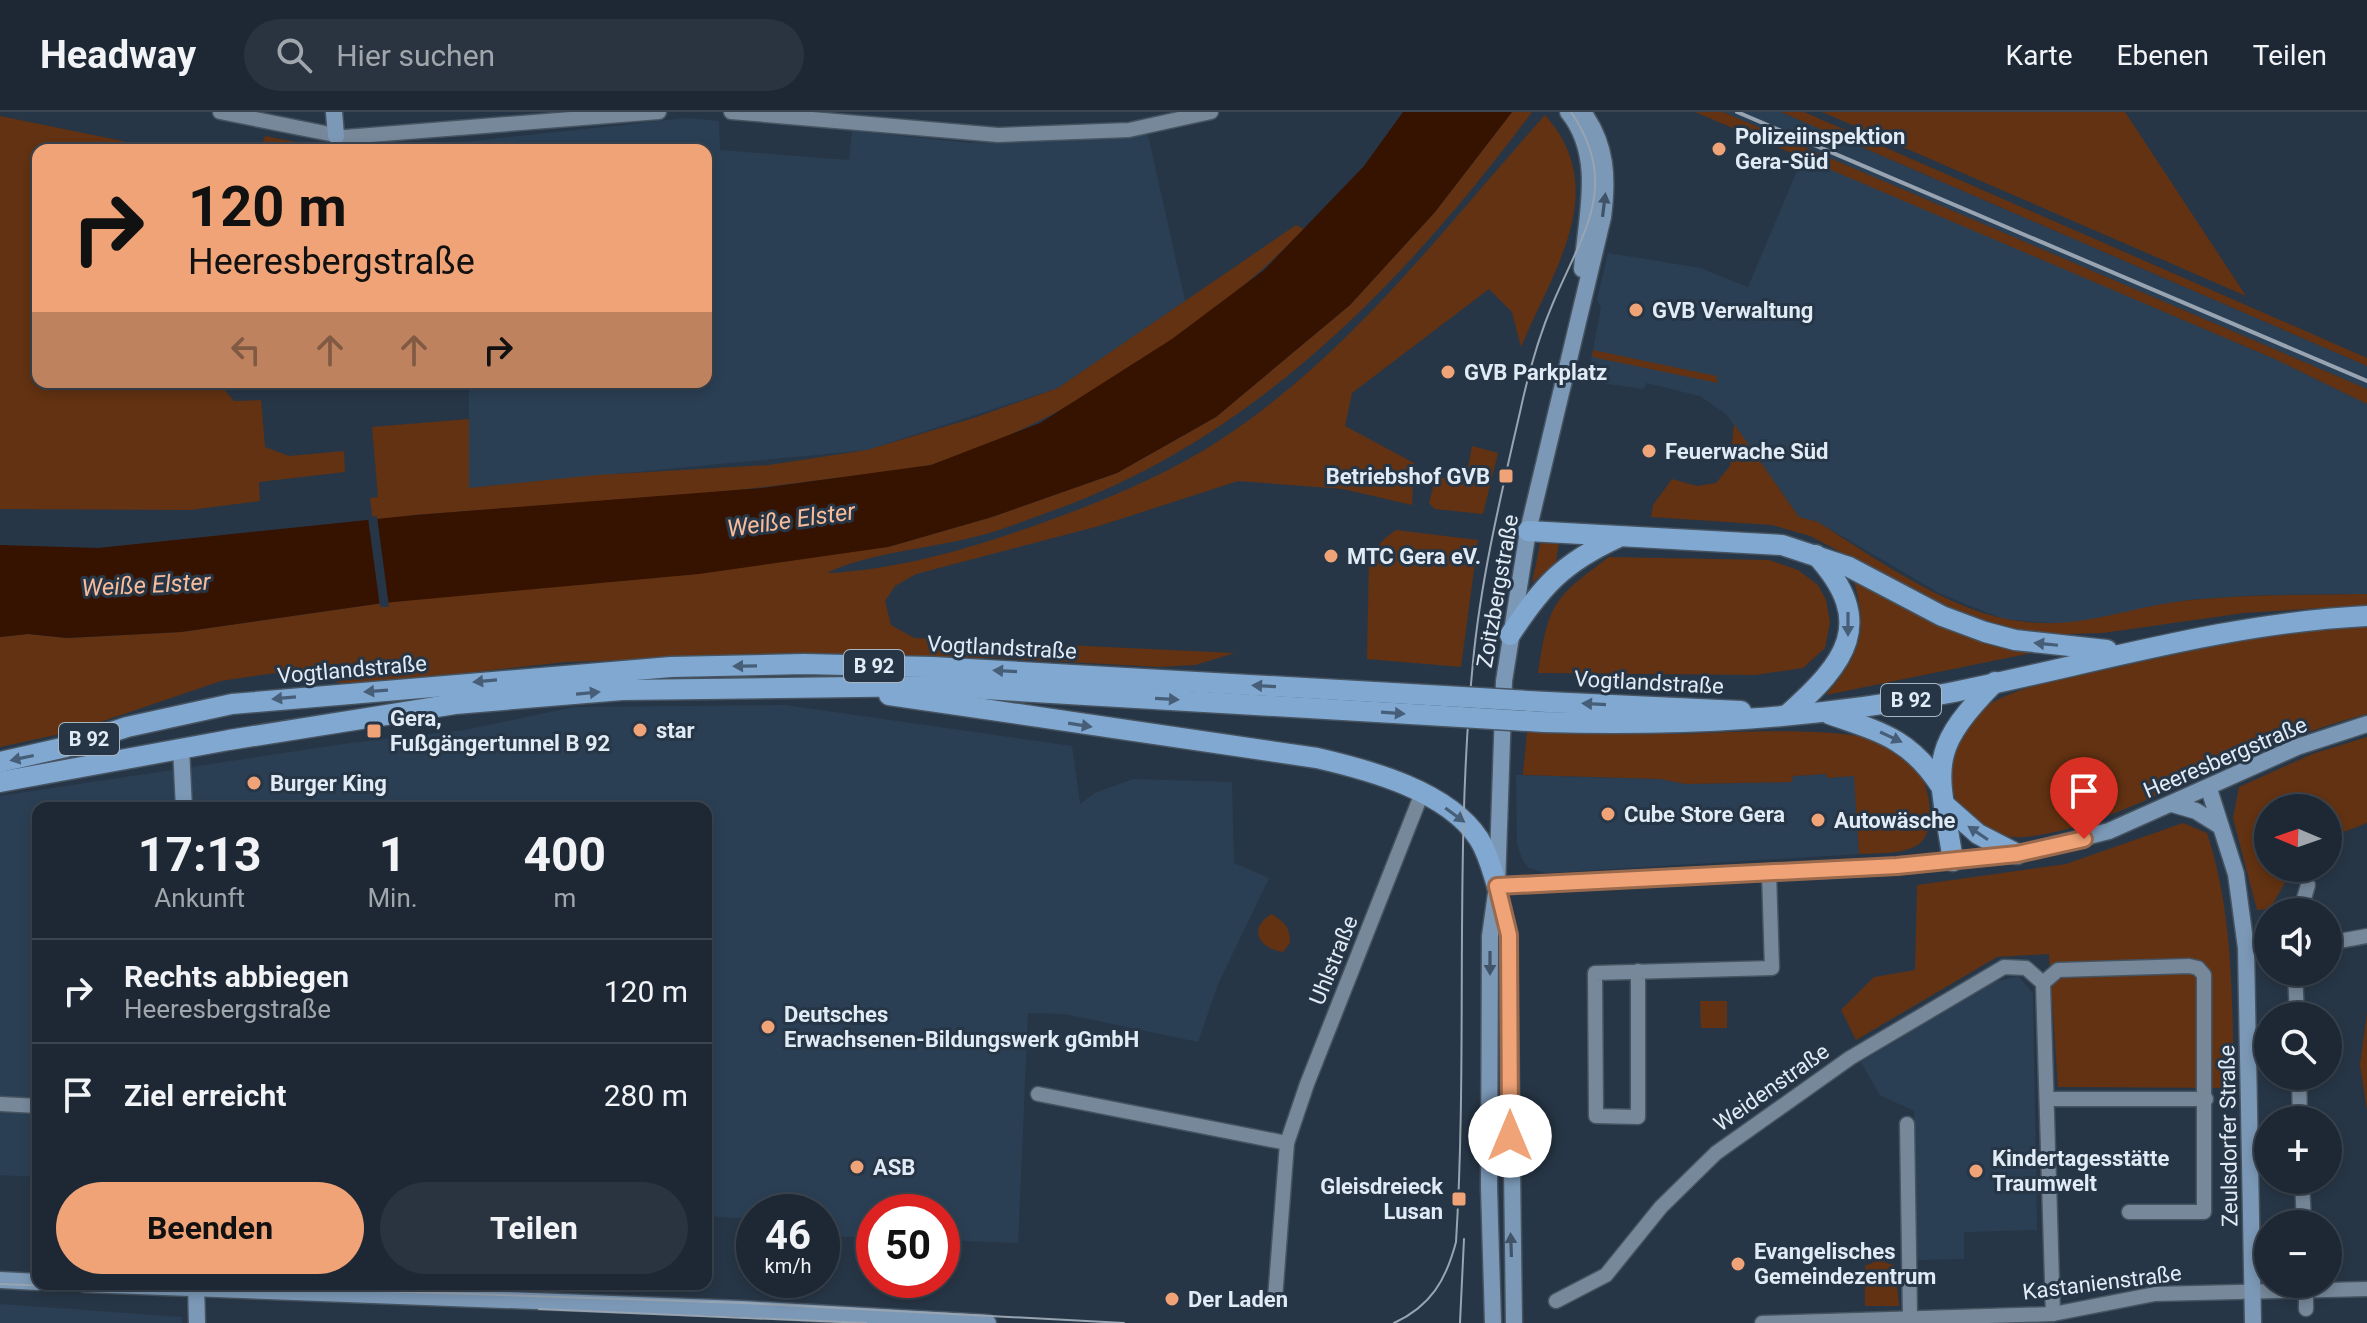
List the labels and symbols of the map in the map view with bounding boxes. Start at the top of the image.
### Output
place label: Polizeiinspektion Gera-Süd [1735,124,1905,174]
marker: Polizeiinspektion Gera-Süd [1710,140,1728,158]
one-way arrow [1598,192,1611,217]
place label: GVB Verwaltung [1652,298,1813,323]
marker: GVB Verwaltung [1627,301,1645,319]
place label: GVB Parkplatz [1464,360,1607,385]
marker: GVB Parkplatz [1439,363,1457,381]
place label: Feuerwache Süd [1665,439,1829,464]
marker: Feuerwache Süd [1640,442,1658,460]
place label: Betriebshof GVB [1326,464,1490,489]
marker: Betriebshof GVB [1497,467,1515,485]
water label: Weiße Elster [725,497,858,543]
street label: Zoitzbergstraße [1472,513,1523,670]
place label: MTC Gera eV. [1347,544,1481,569]
marker: MTC Gera eV. [1322,547,1340,565]
water label: Weiße Elster [81,568,212,602]
one-way arrow [1841,612,1854,637]
street label: Vogtlandstraße [927,631,1077,664]
one-way arrow [2033,637,2058,650]
road number: B 92 [844,650,904,682]
street label: Vogtlandstraße [276,651,428,688]
one-way arrow [732,659,757,672]
one-way arrow [992,664,1017,677]
street label: Vogtlandstraße [1574,666,1724,699]
one-way arrow [472,675,497,688]
one-way arrow [1251,679,1276,692]
road number: B 92 [1881,684,1941,716]
one-way arrow [363,685,388,698]
one-way arrow [576,686,601,699]
one-way arrow [271,692,296,705]
one-way arrow [1155,693,1180,706]
one-way arrow [1581,697,1606,710]
place label: Gera, Fußgängertunnel B 92 [390,706,610,756]
one-way arrow [1381,707,1406,720]
street label: Heeresbergstraße [2140,712,2311,803]
place label: star [656,718,695,743]
one-way arrow [1068,719,1093,732]
marker: star [631,721,649,739]
marker: Gera, Fußgängertunnel B 92 [365,722,383,740]
road number: B 92 [59,723,119,755]
one-way arrow [1879,730,1902,744]
one-way arrow [10,752,35,765]
pin [2050,757,2118,839]
place label: Burger King [270,771,387,796]
marker: Burger King [245,774,263,792]
north arrow [2254,794,2342,882]
place label: Cube Store Gera [1624,802,1785,827]
marker: Cube Store Gera [1599,805,1617,823]
one-way arrow [1444,807,1465,822]
place label: Autowäsche [1834,808,1956,833]
marker: Autowäsche [1809,811,1827,829]
one-way arrow [1967,826,1988,841]
street label: Uhlstraße [1304,912,1363,1008]
one-way arrow [1484,951,1496,976]
place label: Deutsches Erwachsenen-Bildungswerk gGmbH [784,1002,1139,1052]
marker: Deutsches Erwachsenen-Bildungswerk gGmbH [759,1018,777,1036]
street label: Weidenstraße [1709,1039,1834,1136]
street label: Zeulsdorfer Straße [2214,1045,2243,1227]
position arrow [1468,1094,1552,1178]
place label: Kindertagesstätte Traumwelt [1992,1146,2169,1196]
place label: ASB [873,1155,915,1180]
marker: ASB [848,1158,866,1176]
marker: Kindertagesstätte Traumwelt [1967,1162,1985,1180]
place label: Gleisdreieck Lusan [1320,1174,1443,1224]
marker: Gleisdreieck Lusan [1450,1190,1468,1208]
speed limit sign: 50 [856,1194,960,1298]
one-way arrow [1504,1232,1517,1257]
place label: Evangelisches Gemeindezentrum [1754,1239,1936,1289]
marker: Evangelisches Gemeindezentrum [1729,1255,1747,1273]
street label: Kastanienstraße [2021,1260,2183,1305]
place label: Der Laden [1188,1287,1288,1312]
marker: Der Laden [1163,1290,1181,1308]

